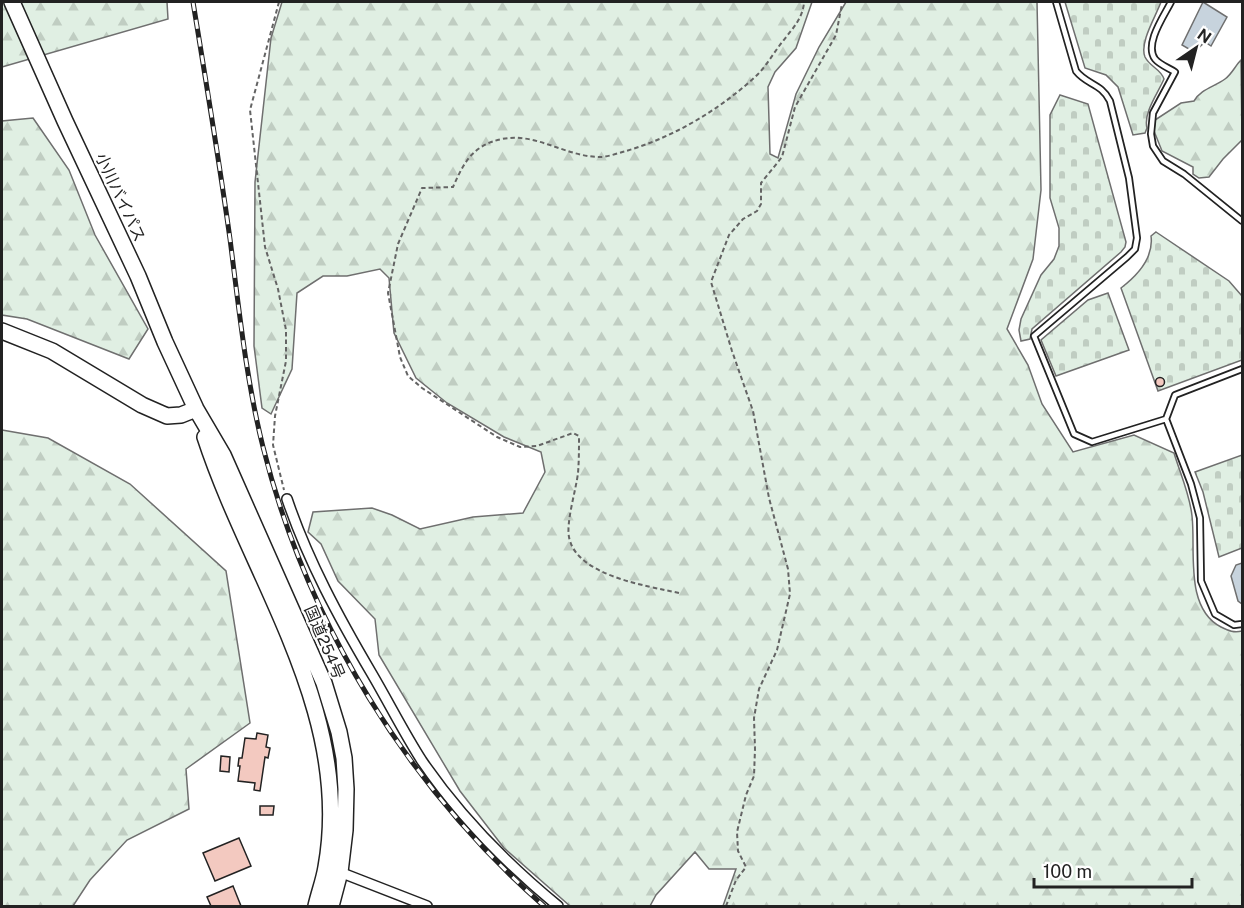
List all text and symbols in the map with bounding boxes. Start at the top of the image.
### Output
north arrow [1166,18,1226,78]
text: N [1194,25,1215,47]
street label: 小川バイパス [92,150,149,245]
street label: 国道254号 [301,603,348,682]
scale bar [1034,851,1192,889]
text: 100 m [1043,861,1092,882]

